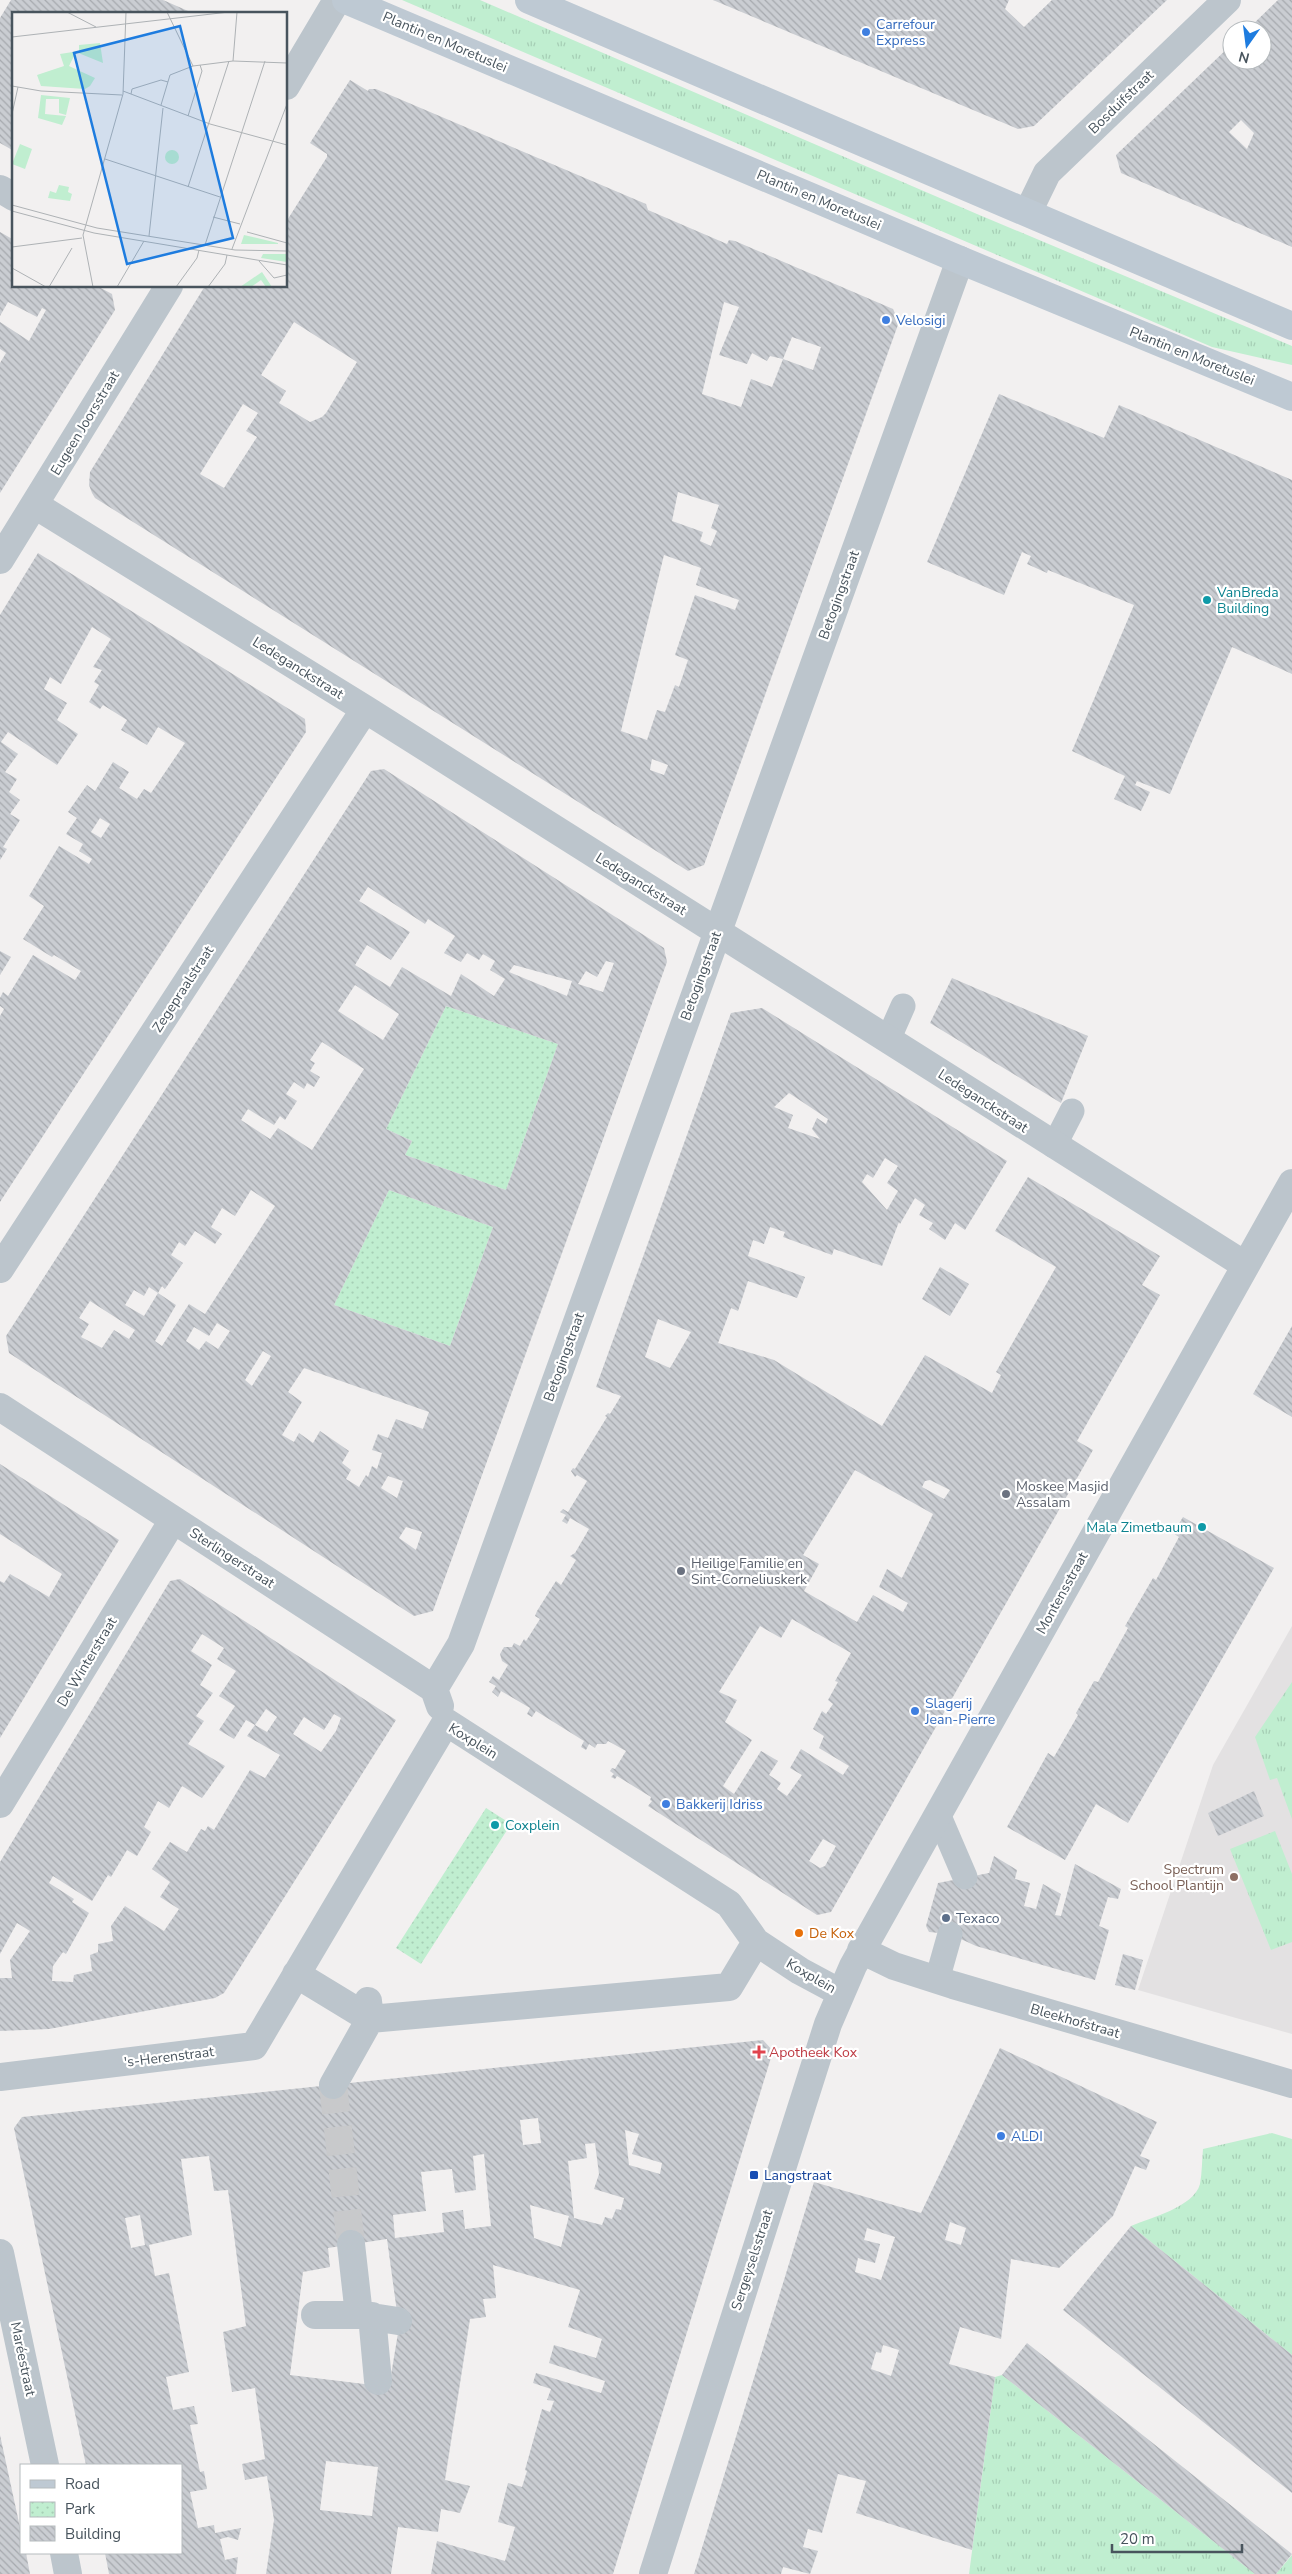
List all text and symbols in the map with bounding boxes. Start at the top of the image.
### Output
street label: Plantin en Moretuslei [380,7,510,77]
inset map [12,12,288,288]
place label: Carrefour Express [876,15,935,50]
north arrow [1222,20,1272,70]
marker: Carrefour Express [860,26,872,38]
text: N [1237,47,1251,68]
street label: Bosduifstraat [1084,66,1158,138]
street label: Plantin en Moretuslei [754,165,884,235]
place label: Velosigi [895,311,946,330]
marker: Velosigi [880,314,892,326]
street label: Plantin en Moretuslei [1127,322,1257,390]
street label: Eugeen Joorsstraat [46,367,124,479]
street label: Betogingstraat [814,548,864,642]
place label: VanBreda Building [1216,583,1279,618]
marker: VanBreda Building [1201,594,1213,606]
street label: Ledeganckstraat [249,632,347,704]
street label: Ledeganckstraat [592,848,690,920]
street label: Betogingstraat [676,929,726,1023]
street label: Zegepraalstraat [148,942,218,1036]
street label: Ledeganckstraat [934,1065,1032,1137]
street label: Betogingstraat [539,1310,589,1404]
place label: Moskee Masjid Assalam [1016,1477,1109,1512]
marker: Moskee Masjid Assalam [1000,1488,1012,1500]
place label: Mala Zimetbaum [1086,1518,1192,1537]
marker: Mala Zimetbaum [1196,1521,1208,1533]
street label: Sterlingerstraat [186,1523,278,1593]
street label: Montensstraat [1032,1549,1092,1637]
place label: Heilige Familie en Sint-Corneliuskerk [691,1554,808,1589]
marker: Heilige Familie en Sint-Corneliuskerk [675,1565,687,1577]
street label: De Winterstraat [53,1614,121,1710]
place label: Slagerij Jean-Pierre [924,1694,995,1729]
marker: Slagerij Jean-Pierre [909,1705,921,1717]
street label: Koxplein [445,1719,501,1763]
place label: Bakkerij Idriss [676,1795,763,1814]
marker: Bakkerij Idriss [660,1798,672,1810]
place label: Coxplein [505,1816,560,1835]
marker: Coxplein [489,1819,501,1831]
place label: Spectrum School Plantijn [1130,1860,1224,1895]
marker: Spectrum School Plantijn [1228,1871,1240,1883]
place label: Texaco [956,1909,1000,1928]
marker: Texaco [940,1912,952,1924]
place label: De Kox [809,1924,855,1943]
marker: De Kox [793,1927,805,1939]
street label: Koxplein [783,1954,839,1998]
street label: Bleekhofstraat [1028,1999,1122,2043]
street label: 's-Herenstraat [123,2042,215,2072]
place label: Apotheek Kox [769,2043,858,2062]
marker: Apotheek Kox [753,2046,765,2058]
place label: ALDI [1011,2127,1043,2146]
marker: ALDI [995,2130,1007,2142]
place label: Langstraat [764,2166,832,2185]
marker: Langstraat [748,2169,760,2181]
street label: Sergeyselsstraat [727,2207,777,2313]
street label: Maréestraat [6,2320,40,2398]
legend [20,2464,182,2554]
text: Road [65,2474,100,2494]
text: Park [65,2499,95,2519]
scale bar [1112,2522,1242,2554]
text: Building [65,2524,121,2544]
text: 20 m [1120,2529,1155,2549]

